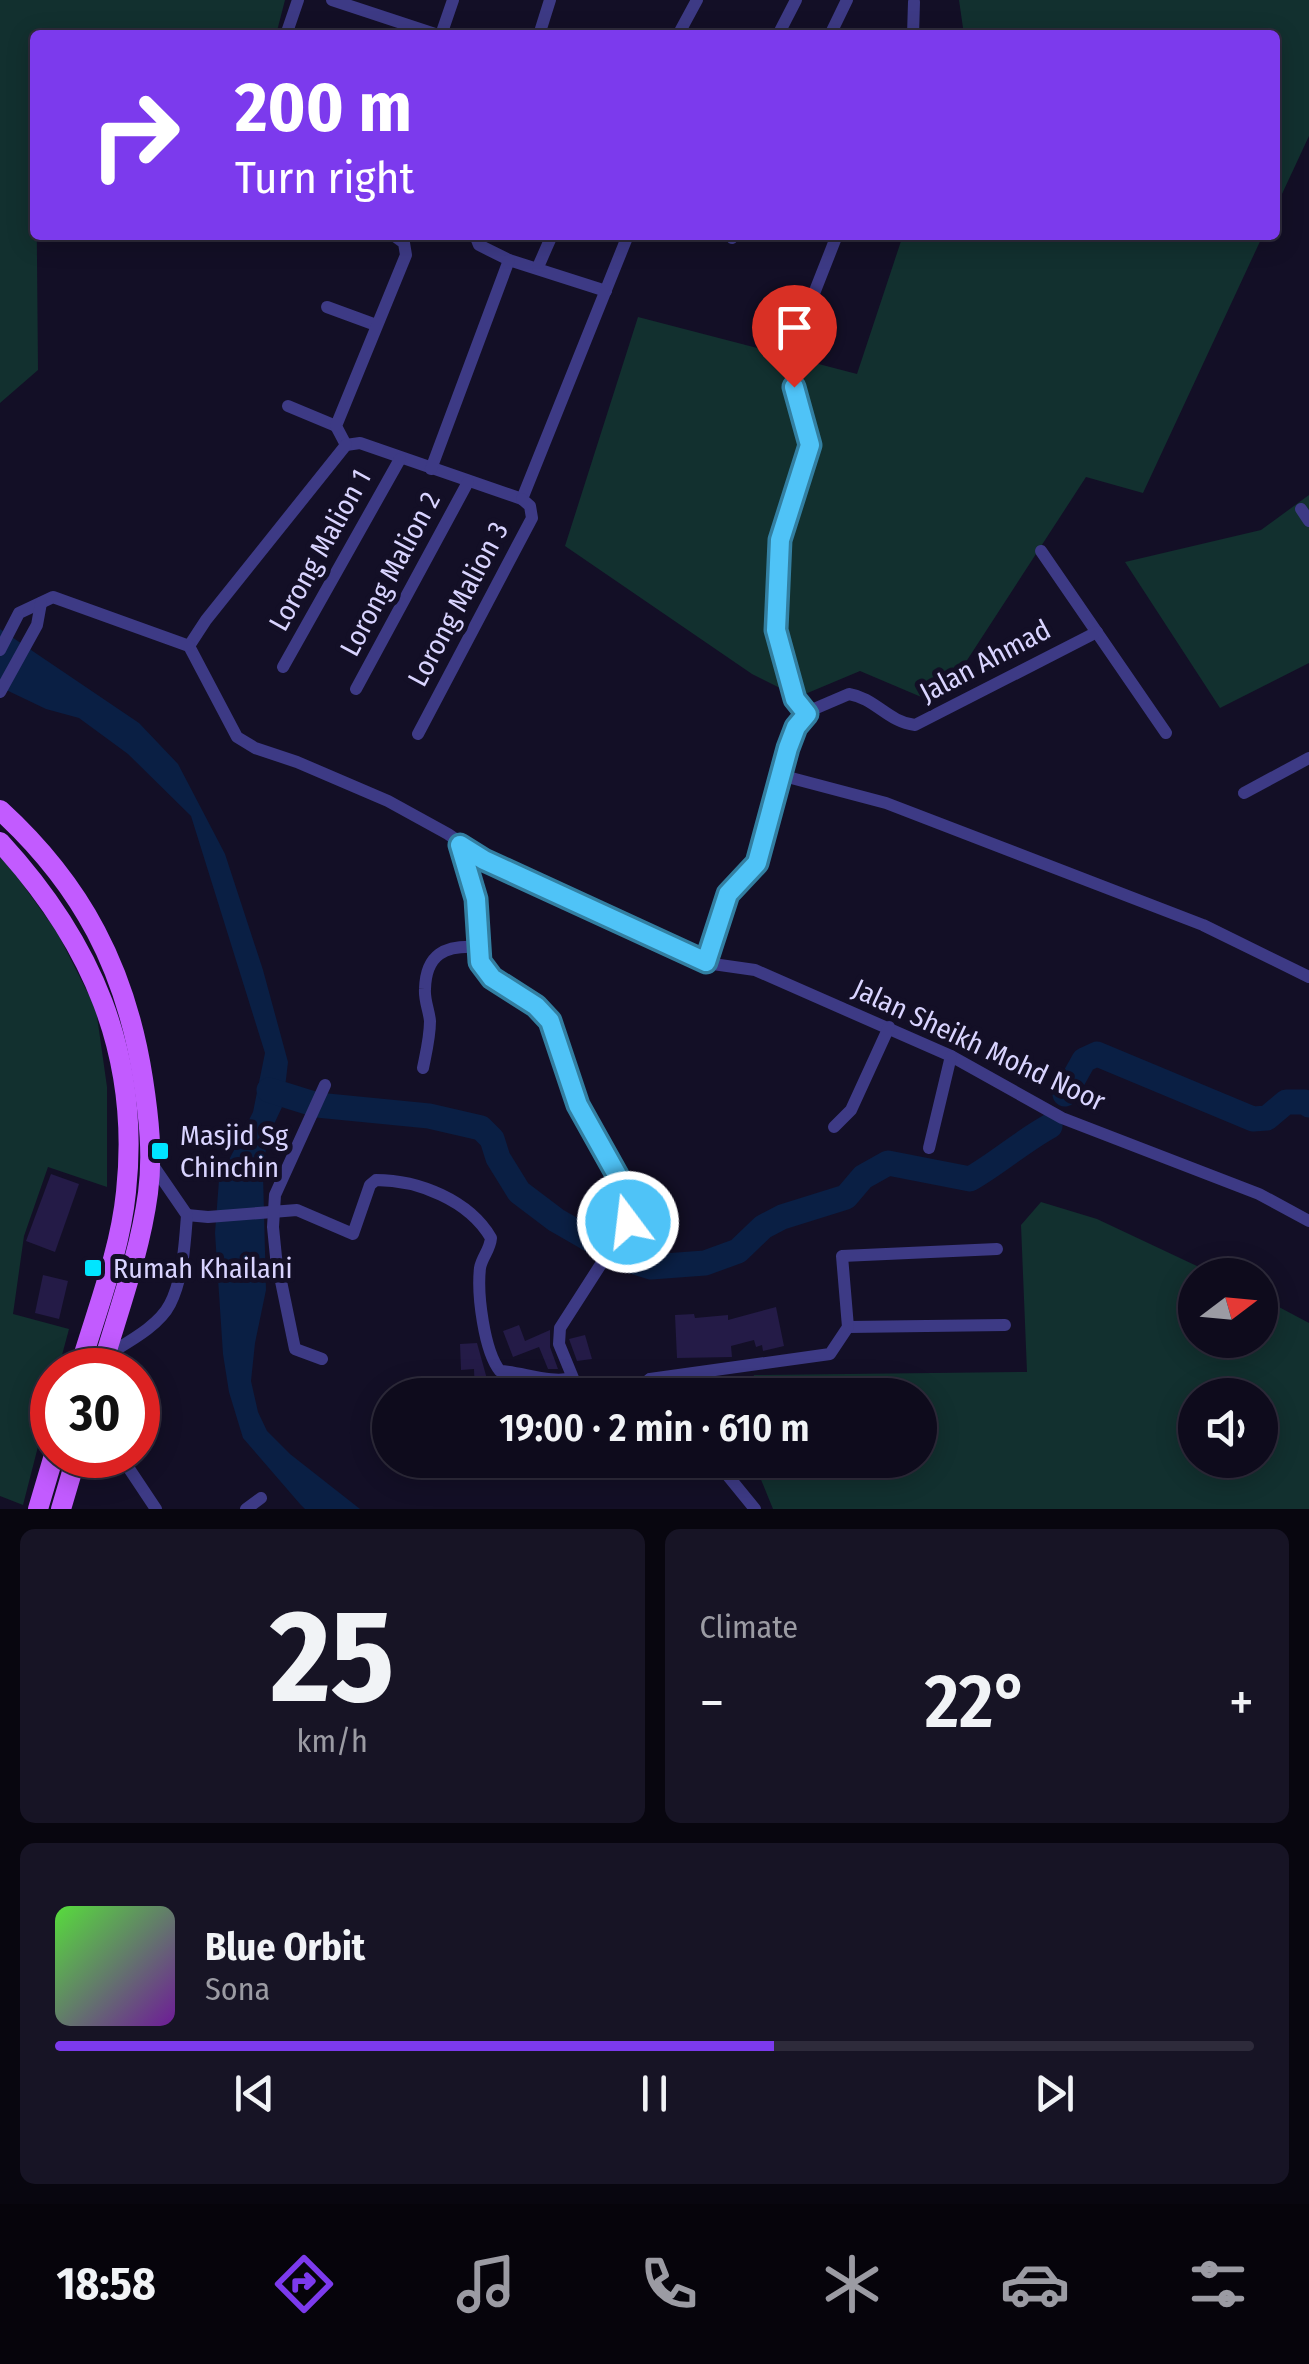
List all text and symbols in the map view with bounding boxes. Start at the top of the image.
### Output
text: 200 m [235,66,412,150]
icon: right [70,70,200,200]
text: Turn right [235,151,414,205]
pin [752,285,837,388]
icon: arrive [767,300,822,355]
street label: Lorong Malion 1 [262,463,378,637]
street label: Lorong Malion 2 [333,486,447,662]
street label: Lorong Malion 3 [401,516,515,692]
street label: Jalan Ahmad [914,613,1056,709]
street label: Jalan Sheikh Mohd Noor [848,972,1111,1118]
place label: Masjid Sg Chinchin [180,1119,289,1184]
marker: Masjid Sg Chinchin [149,1140,171,1162]
position arrow [576,1170,680,1274]
place label: Rumah Khailani [113,1252,293,1285]
marker: Rumah Khailani [82,1257,104,1279]
north arrow [1178,1258,1278,1358]
map controls [1178,1258,1278,1478]
speed limit sign: 30 [30,1348,160,1478]
button: sound [1178,1378,1278,1478]
text: 19:00 · 2 min · 610 m [499,1405,810,1451]
text: 25 [270,1579,394,1735]
text: Climate [700,1608,798,1646]
text: 22° [925,1657,1029,1747]
text: − [700,1670,724,1736]
text: + [1229,1670,1254,1736]
text: km/h [297,1722,368,1760]
text: Blue Orbit [205,1924,365,1970]
text: Sona [205,1970,270,2008]
icon: previous [227,2066,282,2121]
icon: pause [627,2066,682,2121]
icon: next [1027,2066,1082,2121]
icon: directions [269,2249,339,2319]
icon: music [451,2249,521,2319]
icon: phone [634,2249,704,2319]
icon: climate [817,2249,887,2319]
icon: car [1000,2249,1070,2319]
icon: filters [1183,2249,1253,2319]
text: 18:58 [56,2257,156,2311]

